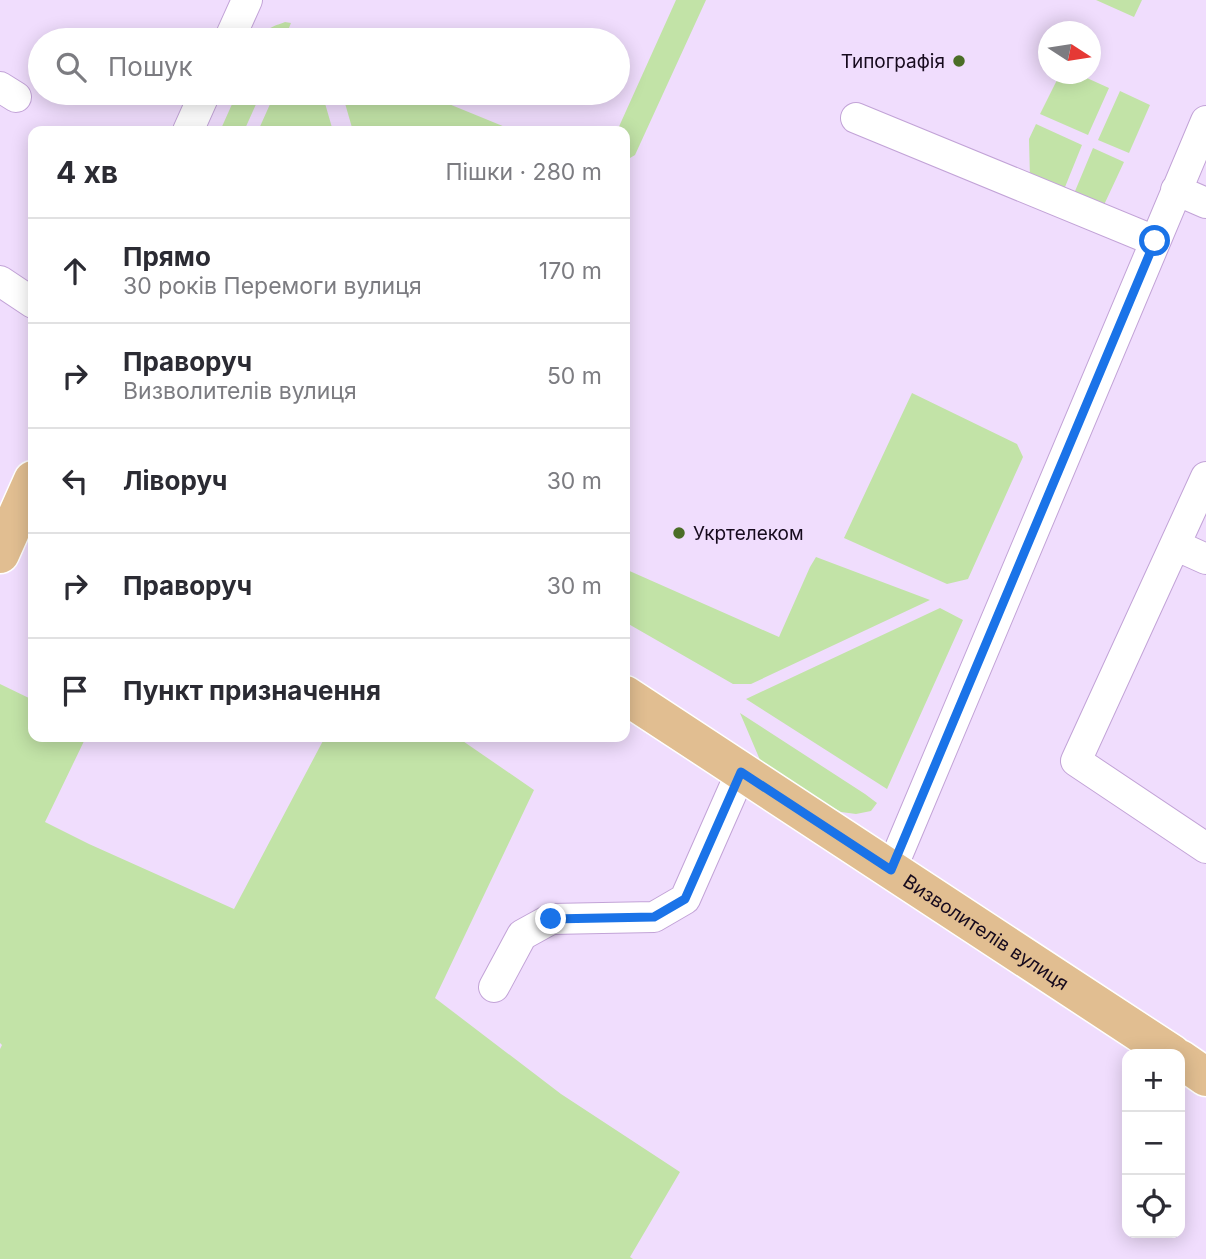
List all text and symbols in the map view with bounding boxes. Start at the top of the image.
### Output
north arrow [1038,21,1101,84]
search box [28,28,630,105]
icon: search [52,48,90,86]
place label: Типографія [841,50,945,73]
text: Пошук [108,51,193,82]
marker: Типографія [951,53,967,69]
text: 4 хв [56,154,118,190]
text: Пішки · 280 m [445,158,602,186]
route start [1139,225,1170,256]
text: Прямо [123,241,211,272]
icon: ahead [56,252,94,290]
text: 170 m [539,257,602,285]
text: 30 років Перемоги вулиця [123,272,422,300]
text: Праворуч [123,346,252,377]
icon: right [56,357,94,395]
text: 50 m [547,362,602,390]
text: Визволителів вулиця [123,377,357,405]
icon: left [56,462,94,500]
text: Ліворуч [123,465,227,496]
text: 30 m [547,467,602,495]
place label: Укртелеком [693,522,804,545]
marker: Укртелеком [671,525,687,541]
icon: right [56,567,94,605]
text: Праворуч [123,570,252,601]
text: 30 m [547,572,602,600]
icon: arrive [56,672,94,710]
text: Пункт призначення [123,675,381,706]
street label: Визволителів вулиця [899,870,1073,995]
route end [535,903,566,934]
map controls [1122,1049,1185,1238]
button: + [1122,1049,1185,1112]
button: − [1122,1112,1185,1175]
button: locate [1122,1175,1185,1238]

